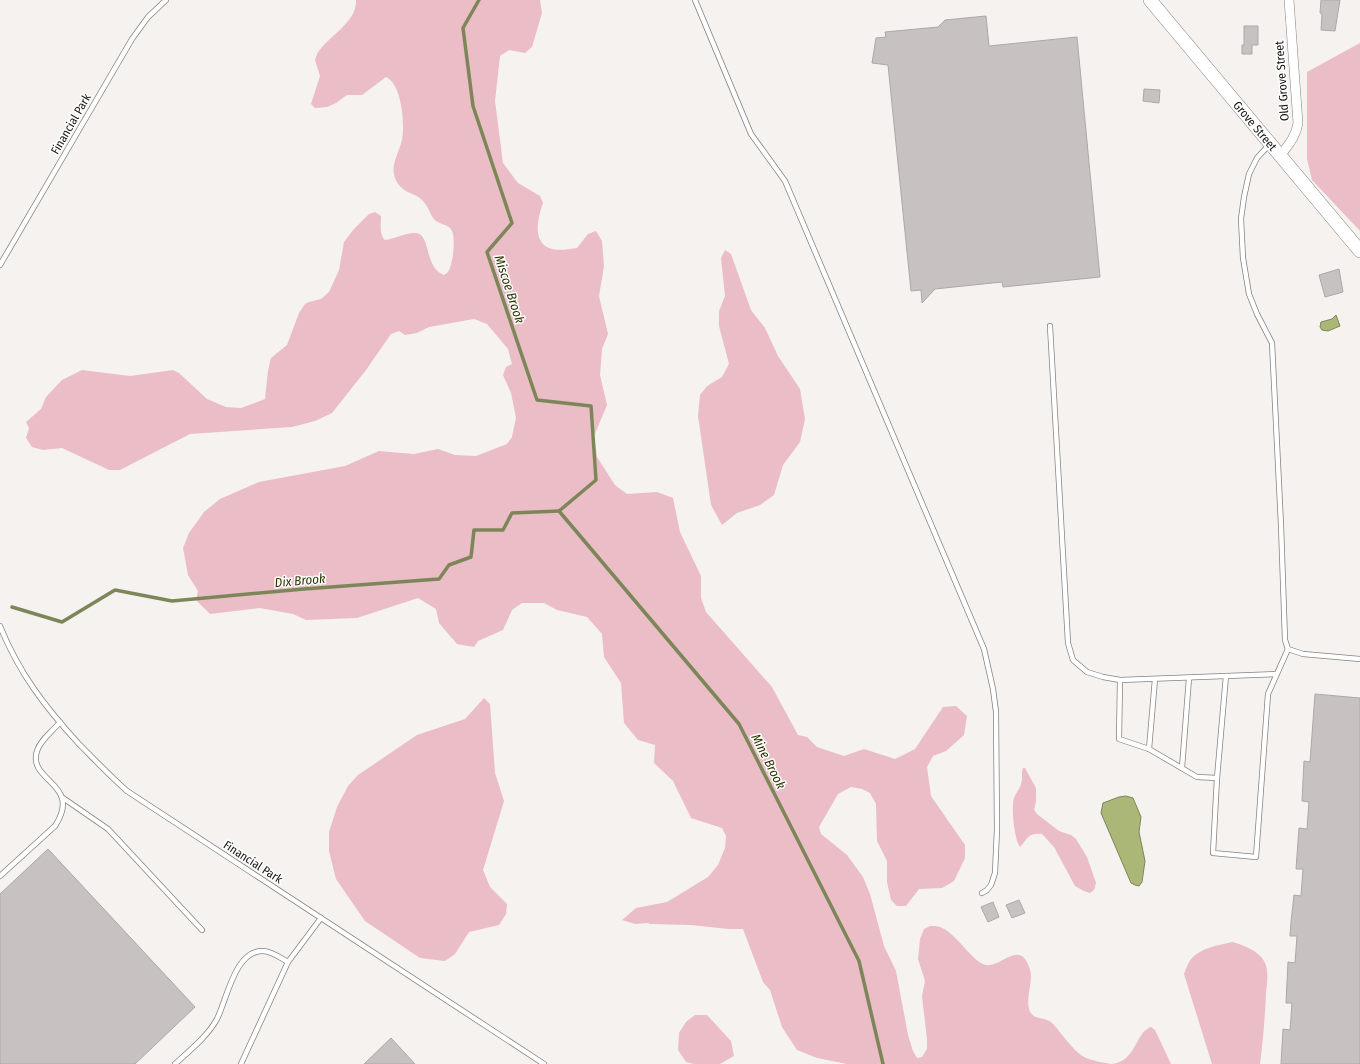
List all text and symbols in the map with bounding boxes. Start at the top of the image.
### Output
street label: Old Grove Street [1272,40,1292,122]
street label: Financial Park [48,91,94,157]
street label: Grove Street [1230,98,1280,154]
water label: Miscoe Brook [491,253,528,326]
water label: Dix Brook [274,571,327,590]
water label: Mine Brook [748,731,789,792]
street label: Financial Park [221,838,286,887]

